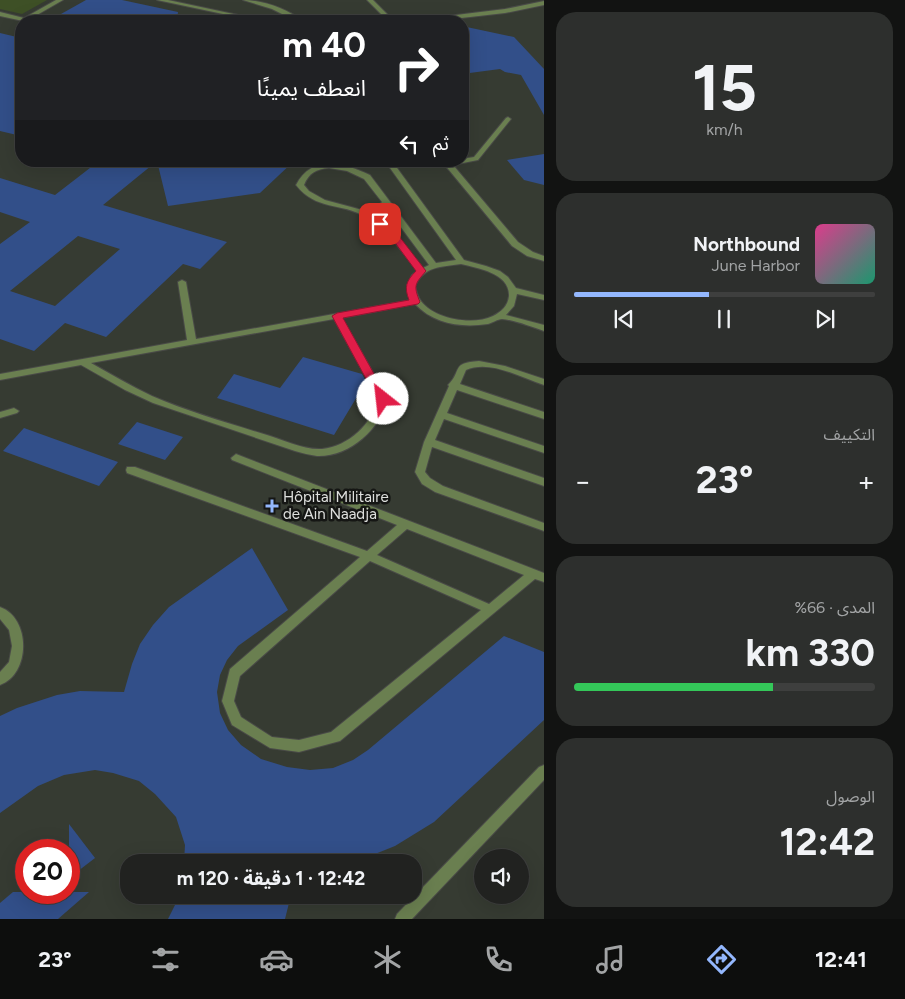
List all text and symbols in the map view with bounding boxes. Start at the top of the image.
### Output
text: 40 m [282,24,366,66]
icon: right [384,35,449,100]
text: 15 [692,48,757,126]
text: انعطف يمينًا [257,75,366,102]
text: km/h [706,120,743,139]
icon: left [395,130,423,158]
text: ثم [433,132,449,155]
pin [359,203,401,245]
icon: arrive [366,210,394,238]
text: Northbound [693,233,800,256]
text: June Harbor [712,256,800,275]
icon: previous [610,305,638,333]
icon: pause [710,305,738,333]
icon: next [811,305,839,333]
position arrow [356,372,408,424]
text: التكييف [823,425,875,444]
text: 23° [696,457,753,503]
text: − [574,464,591,498]
text: + [858,464,875,498]
place label: Hôpital Militaire de Ain Naadja [283,488,389,523]
marker: Hôpital Militaire de Ain Naadja [265,499,279,513]
text: المدى · 66% [794,598,875,617]
text: 330 km [745,630,875,676]
text: الوصول [826,787,875,806]
text: 12:42 [779,819,875,865]
speed limit sign: 20 [15,839,80,904]
map controls [474,849,529,904]
button: sound [474,849,529,904]
text: 12:42 · 1 دقيقة · 120 m [177,867,365,890]
icon: filters [148,942,183,977]
icon: car [259,942,294,977]
icon: climate [370,942,405,977]
icon: phone [481,942,516,977]
icon: music [593,942,628,977]
icon: directions [704,942,739,977]
text: 23° [38,946,72,973]
text: 12:41 [815,946,867,973]

